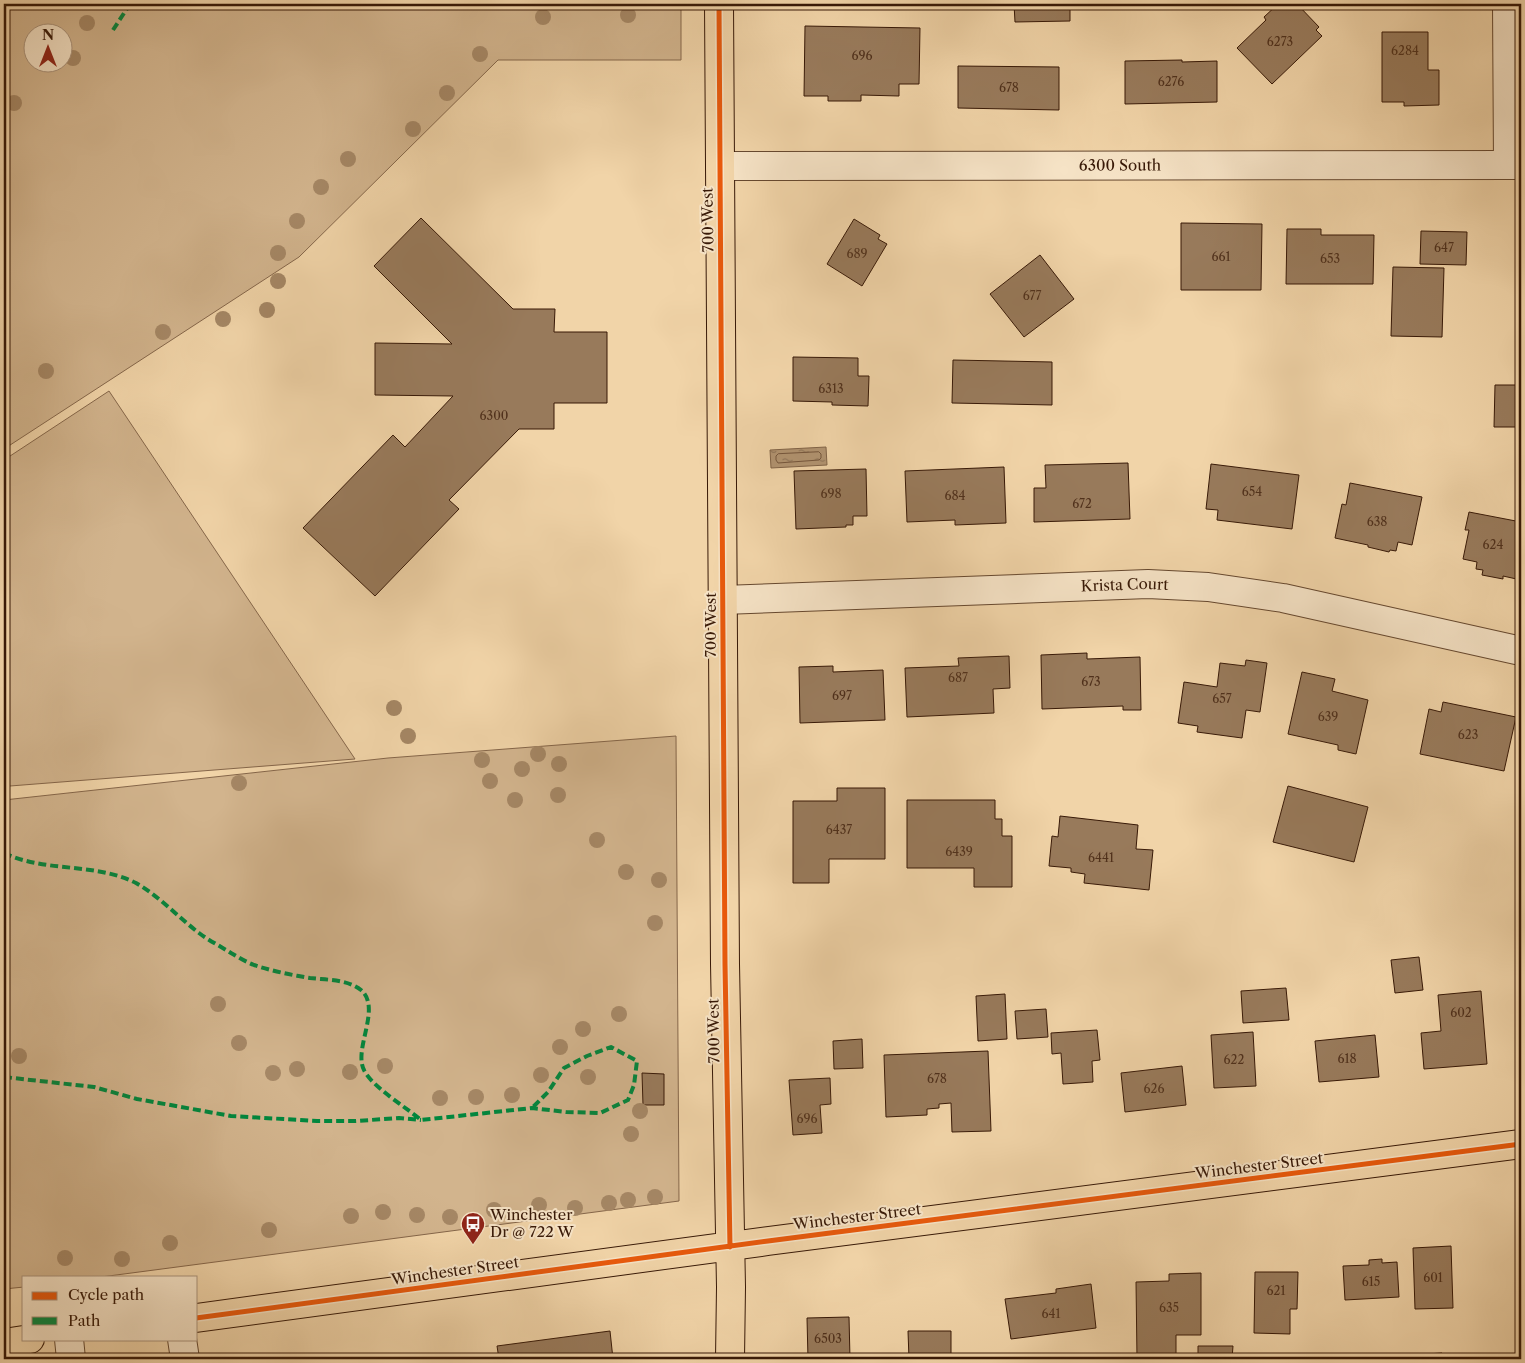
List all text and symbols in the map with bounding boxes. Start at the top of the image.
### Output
north arrow [22,22,72,72]
text: N [42,26,54,44]
house number: 6273 [1267,34,1293,49]
house number: 6284 [1391,43,1419,58]
house number: 696 [851,48,873,63]
house number: 6276 [1158,74,1184,89]
house number: 678 [999,80,1019,95]
street label: 6300 South [1079,155,1162,175]
street label: 700 West [697,187,718,253]
house number: 647 [1434,240,1454,255]
house number: 689 [846,246,868,261]
house number: 661 [1211,249,1231,264]
house number: 653 [1320,251,1340,266]
house number: 677 [1023,288,1041,303]
house number: 6313 [818,381,844,396]
house number: 6300 [480,408,508,423]
house number: 654 [1242,484,1262,499]
house number: 698 [820,486,842,501]
house number: 684 [944,488,966,503]
house number: 672 [1072,496,1092,511]
house number: 638 [1367,514,1387,529]
house number: 624 [1483,537,1503,552]
street label: Krista Court [1080,574,1170,596]
street label: 700 West [701,592,720,658]
house number: 687 [948,670,968,685]
house number: 673 [1081,674,1101,689]
house number: 697 [832,688,852,703]
house number: 657 [1212,691,1232,706]
house number: 639 [1318,709,1338,724]
house number: 623 [1458,727,1478,742]
house number: 6437 [826,822,852,837]
house number: 6439 [945,844,973,859]
house number: 6441 [1088,850,1114,865]
street label: 700 West [703,998,724,1064]
house number: 602 [1450,1005,1472,1020]
house number: 618 [1337,1051,1357,1066]
house number: 622 [1224,1052,1245,1067]
house number: 678 [927,1071,947,1086]
house number: 626 [1144,1081,1164,1096]
house number: 696 [796,1111,818,1126]
street label: Winchester Street [1193,1148,1325,1183]
street label: Winchester Street [791,1199,923,1234]
place label: Winchester Dr @ 722 W [489,1205,574,1241]
bus stop icon: Winchester Dr @ 722 W [460,1211,486,1245]
street label: Winchester Street [389,1252,521,1289]
house number: 601 [1423,1270,1443,1285]
house number: 615 [1362,1274,1380,1289]
legend [22,1276,198,1340]
house number: 621 [1267,1283,1285,1298]
text: Cycle path [68,1285,145,1304]
house number: 635 [1159,1300,1179,1315]
house number: 641 [1041,1306,1061,1321]
text: Path [68,1311,101,1330]
house number: 6503 [814,1331,842,1346]

